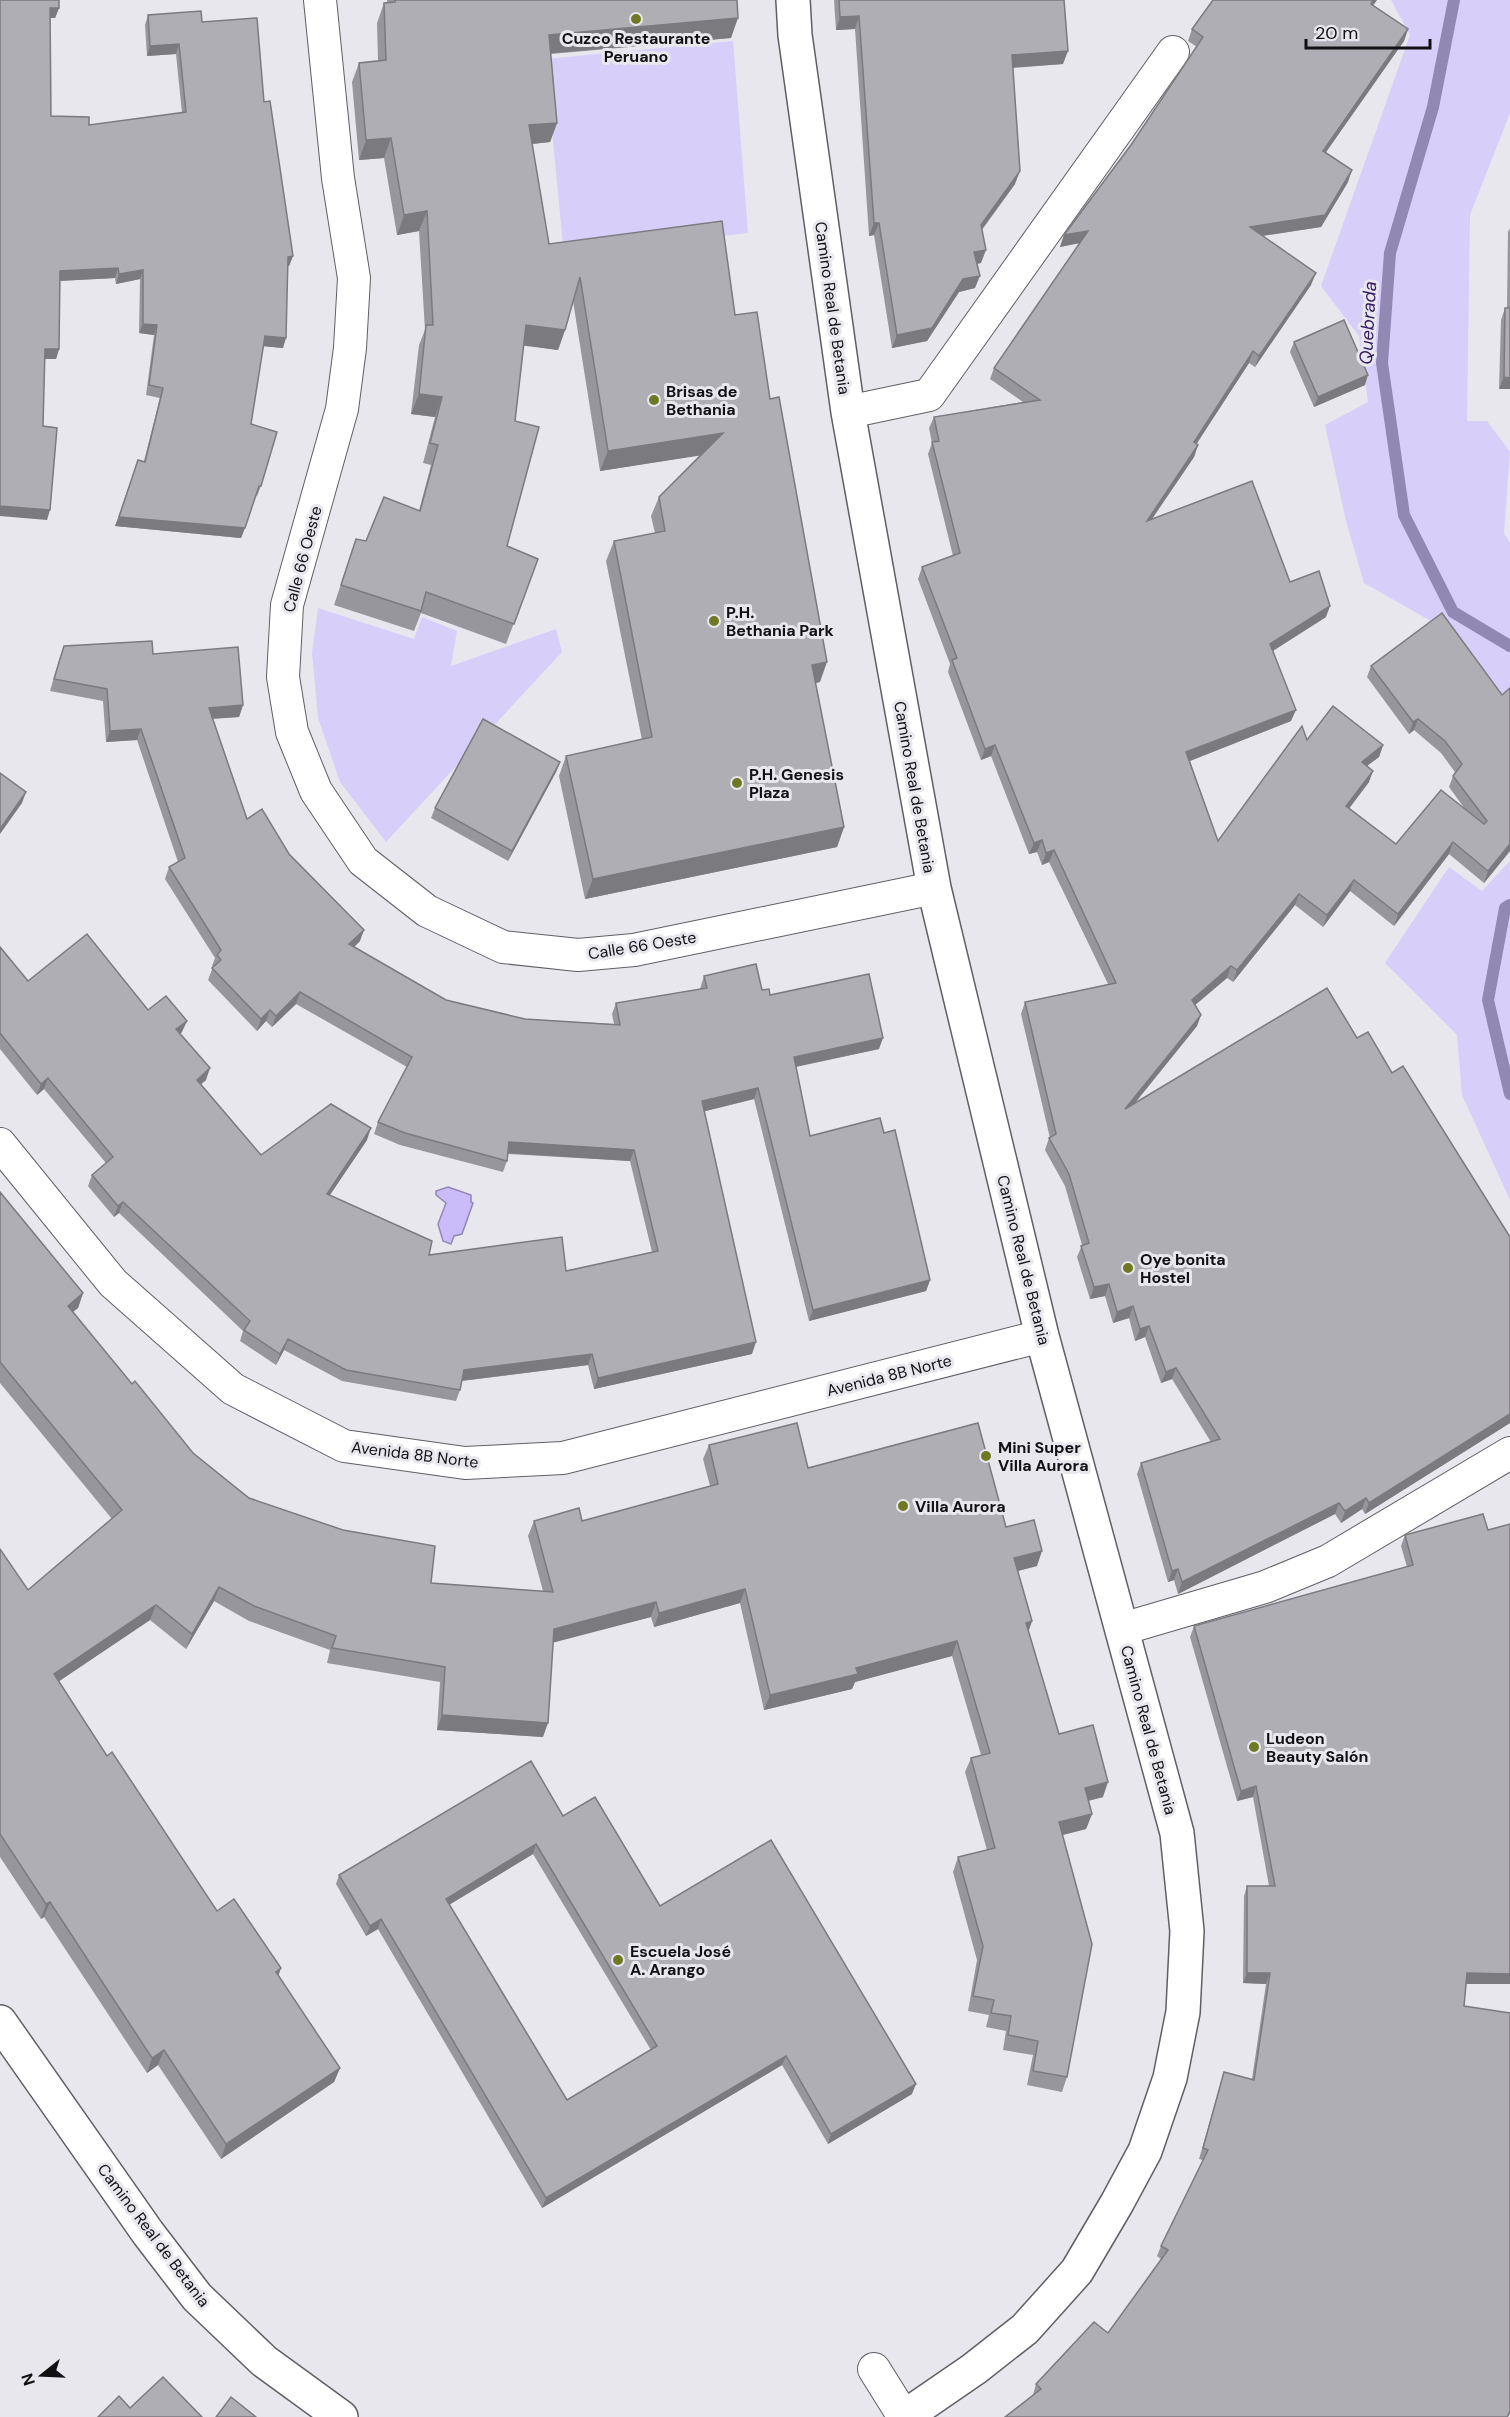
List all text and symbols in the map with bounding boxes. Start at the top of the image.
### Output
marker: Cuzco Restaurante Peruano [629,12,643,26]
scale bar [1306,12,1430,50]
text: 20 m [1315,21,1358,45]
place label: Cuzco Restaurante Peruano [562,28,710,67]
street label: Camino Real de Betania [810,220,855,396]
water label: Quebrada [1354,281,1382,365]
place label: Brisas de Bethania [666,381,737,420]
marker: Brisas de Bethania [647,393,661,407]
street label: Calle 66 Oeste [278,504,327,615]
place label: P.H. Bethania Park [726,602,835,641]
marker: P.H. Bethania Park [707,614,721,628]
street label: Camino Real de Betania [889,699,940,875]
place label: P.H. Genesis Plaza [749,764,844,803]
marker: P.H. Genesis Plaza [730,776,744,790]
street label: Calle 66 Oeste [586,927,698,964]
street label: Camino Real de Betania [992,1173,1055,1347]
place label: Oye bonita Hostel [1140,1249,1226,1288]
marker: Oye bonita Hostel [1121,1261,1135,1275]
street label: Avenida 8B Norte [824,1350,954,1401]
street label: Avenida 8B Norte [350,1436,480,1473]
place label: Mini Super Villa Aurora [998,1437,1089,1476]
marker: Mini Super Villa Aurora [979,1449,993,1463]
place label: Villa Aurora [915,1496,1006,1517]
marker: Villa Aurora [896,1499,910,1513]
street label: Camino Real de Betania [1116,1643,1181,1817]
place label: Ludeon Beauty Salón [1266,1728,1368,1767]
marker: Ludeon Beauty Salón [1247,1740,1261,1754]
place label: Escuela José A. Arango [630,1941,731,1980]
marker: Escuela José A. Arango [611,1953,625,1967]
street label: Camino Real de Betania [93,2159,214,2311]
north arrow [12,2345,72,2405]
text: N [16,2371,40,2388]

